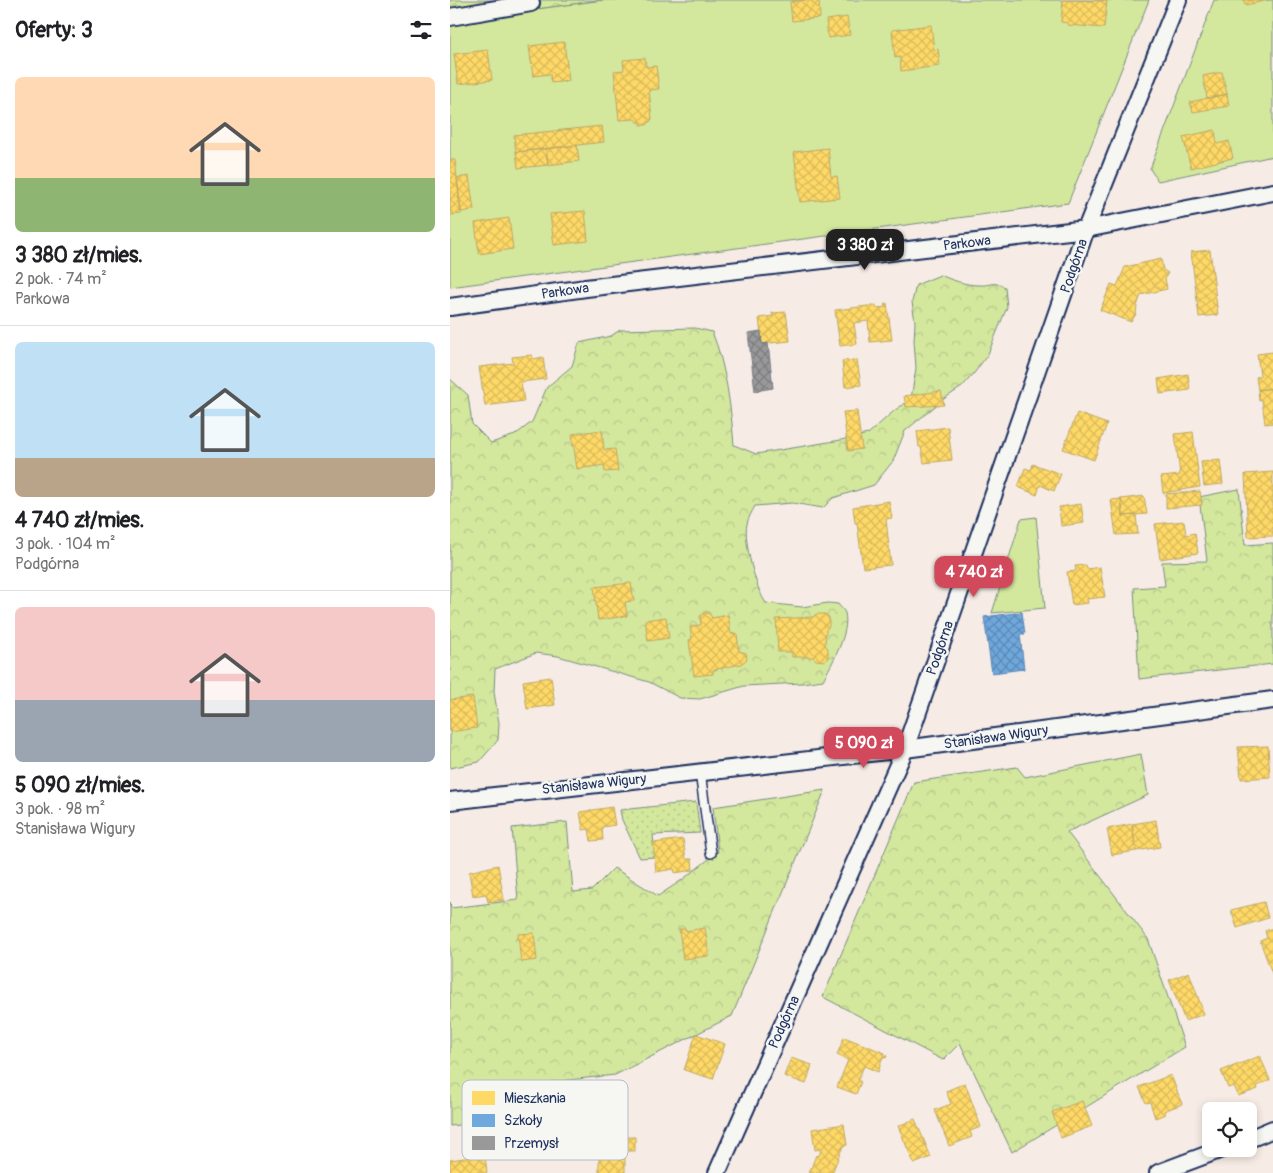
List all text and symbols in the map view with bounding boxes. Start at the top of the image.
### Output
icon: filters [407,16,435,44]
text: Oferty: 3 [15,17,93,44]
icon: home [180,109,270,199]
pin: 3 380 zł [813,228,917,271]
street label: Parkowa [942,232,992,254]
text: 3 380 zł [837,235,893,255]
street label: Podgórna [1057,237,1091,295]
text: 3 380 zł/mies. [15,242,143,269]
text: 2 pok. · 74 m² [15,269,107,289]
street label: Parkowa [540,279,590,303]
text: Parkowa [15,289,70,309]
icon: home [180,375,270,465]
text: 4 740 zł/mies. [15,507,144,534]
text: 3 pok. · 104 m² [15,534,115,554]
text: Podgórna [15,554,79,574]
pin: 4 740 zł [922,556,1026,598]
text: 4 740 zł [945,562,1003,582]
street label: Podgórna [923,619,957,677]
icon: home [180,640,270,730]
street label: Stanisława Wigury [943,721,1049,753]
pin: 5 090 zł [812,726,916,769]
text: 5 090 zł [835,733,893,753]
street label: Stanisława Wigury [541,770,647,798]
text: 5 090 zł/mies. [15,772,145,799]
text: 3 pok. · 98 m² [15,799,105,819]
text: Stanisława Wigury [15,819,135,839]
street label: Podgórna [765,993,803,1051]
legend [462,1080,628,1160]
text: Mieszkania [504,1090,566,1107]
map controls [1202,1102,1257,1157]
button: locate [1202,1102,1257,1157]
text: Szkoły [504,1112,542,1129]
text: Przemysł [504,1135,559,1152]

